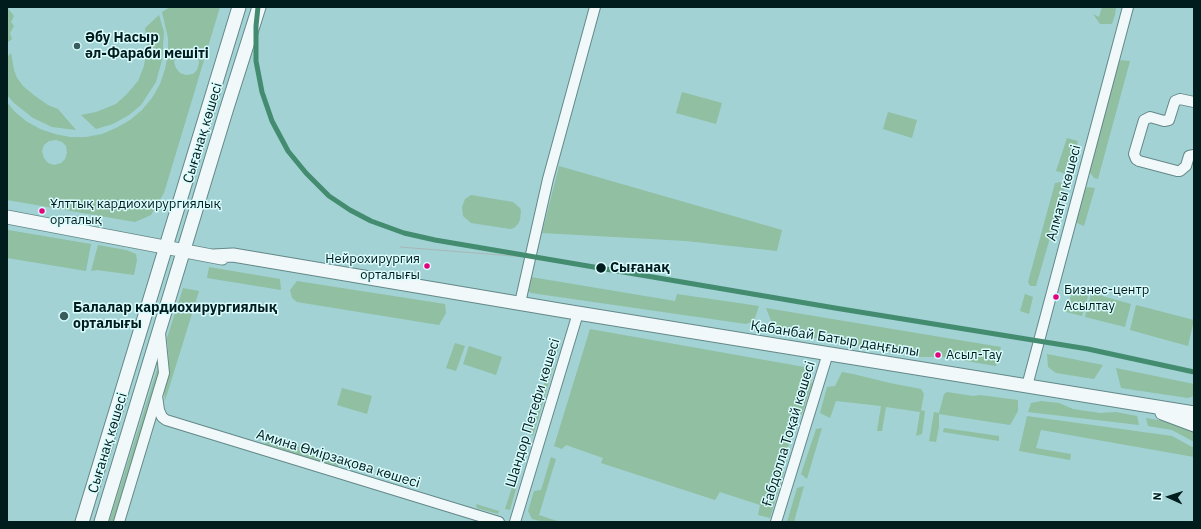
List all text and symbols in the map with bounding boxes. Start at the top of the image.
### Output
place label: Әбу Насыр әл-Фараби мешіті [85,30,209,62]
marker: Әбу Насыр әл-Фараби мешіті [72,41,82,51]
street label: Сығанақ көшесі [180,81,226,185]
street label: Алматы көшесі [1043,143,1085,243]
place label: Ұлттық кардиохирургиялық орталық [50,196,221,227]
marker: Ұлттық кардиохирургиялық орталық [37,206,47,216]
place label: Нейрохирургия орталығы [325,251,420,282]
place label: Сығанақ [610,260,670,276]
marker: Нейрохирургия орталығы [422,261,432,271]
marker: Сығанақ [594,261,608,275]
place label: Бизнес-центр Асылтау [1064,282,1149,313]
marker: Бизнес-центр Асылтау [1051,292,1061,302]
place label: Балалар кардиохирургиялық орталығы [73,300,277,332]
marker: Балалар кардиохирургиялық орталығы [58,310,70,322]
street label: Қабанбай Батыр даңғылы [749,317,921,361]
street label: Шандор Петефи көшесі [502,337,564,489]
place label: Асыл-Тау [946,347,1002,363]
marker: Асыл-Тау [933,350,943,360]
street label: Ғабдолла Тоқай көшесі [759,359,819,509]
street label: Сығанақ көшесі [85,391,131,495]
street label: Амина Өмірзақова көшесі [254,426,422,492]
north arrow [1149,477,1189,517]
text: N [1150,492,1164,501]

